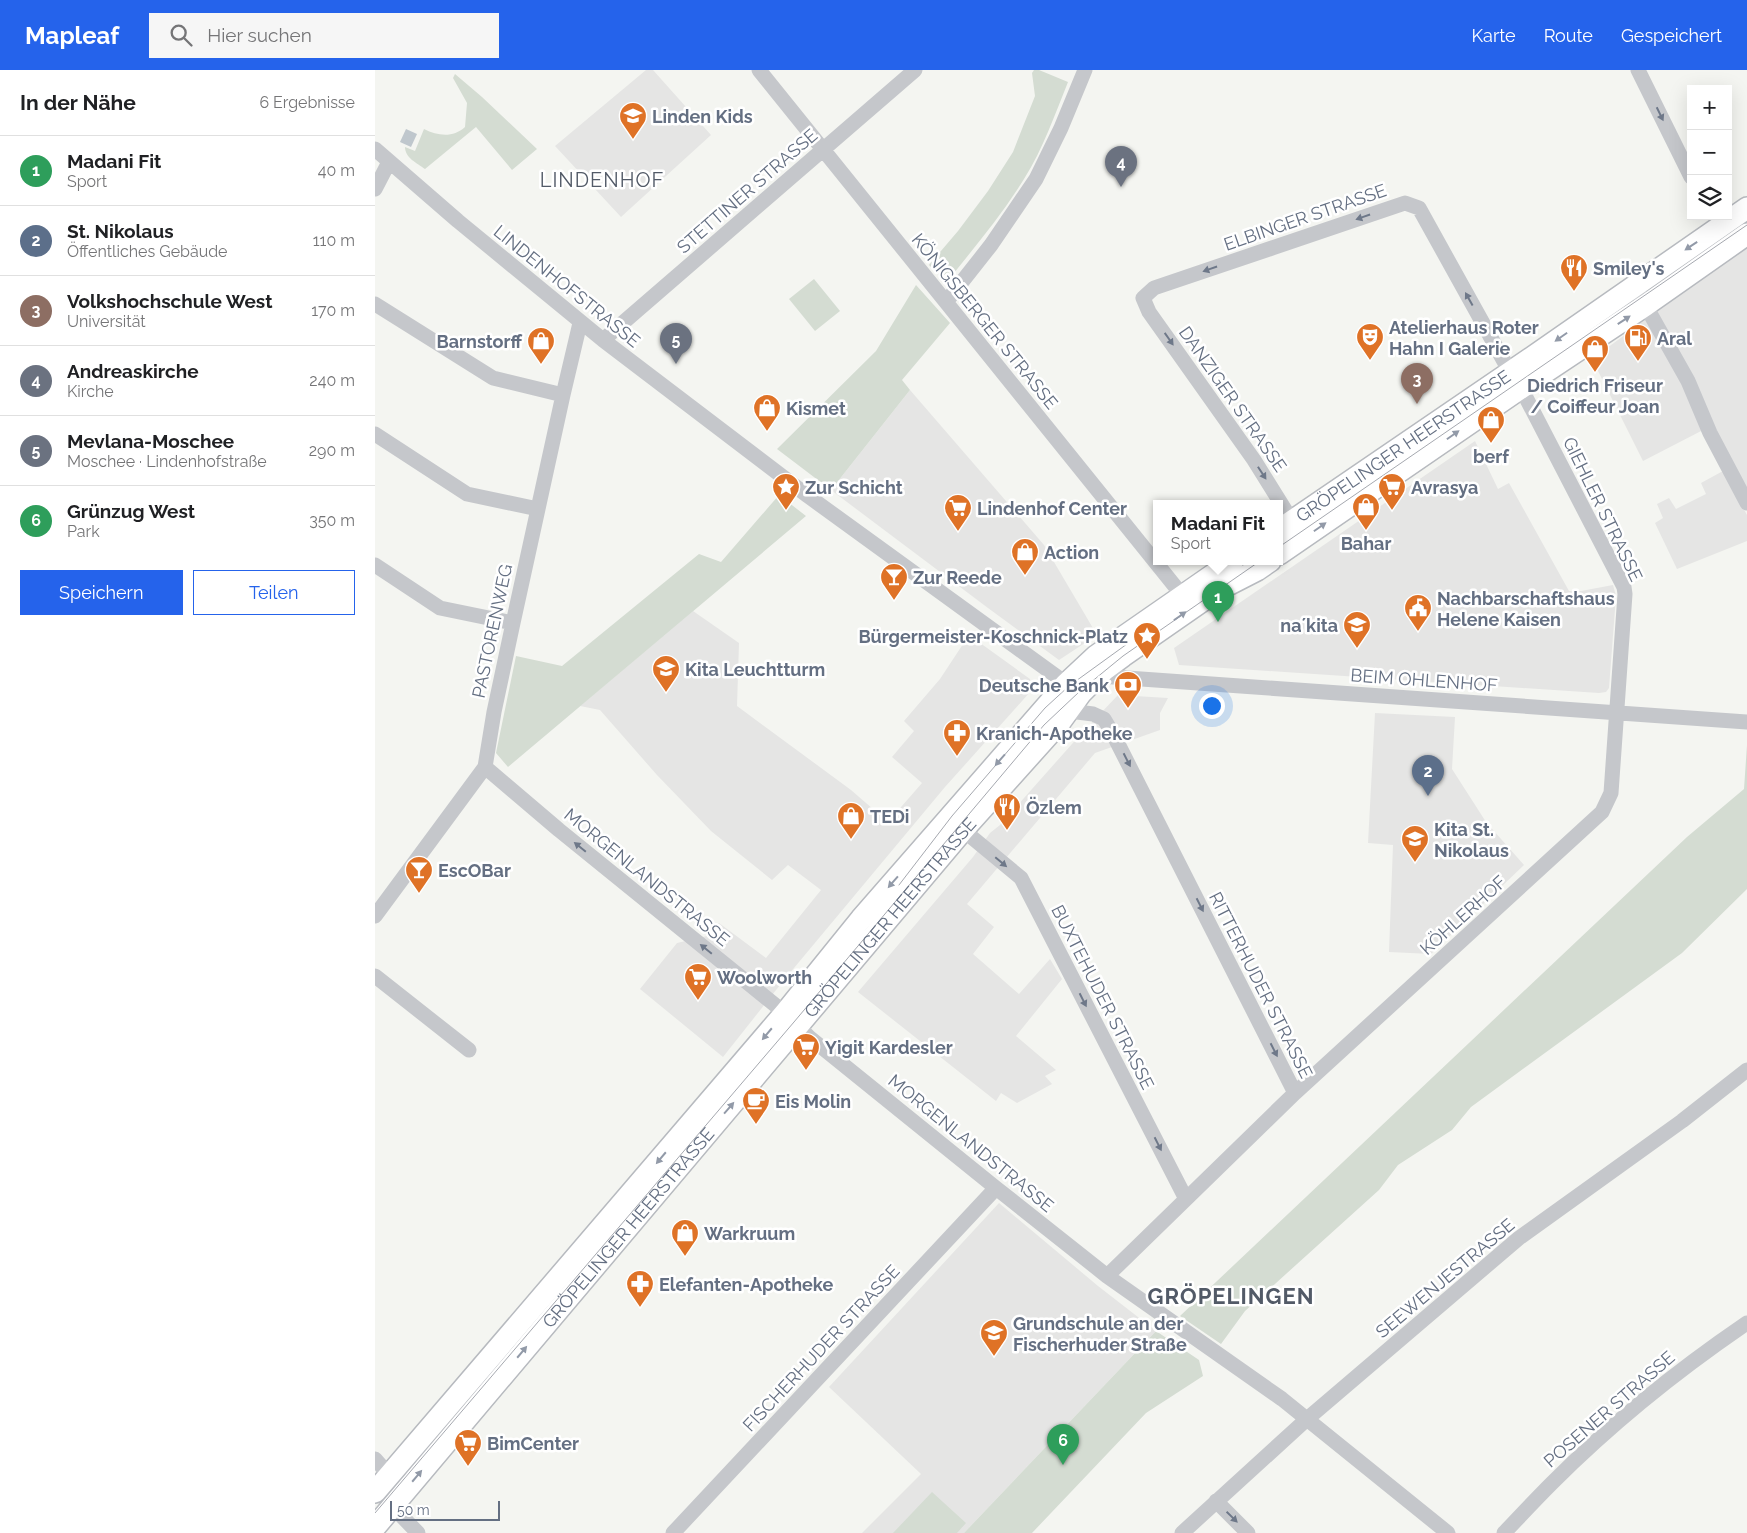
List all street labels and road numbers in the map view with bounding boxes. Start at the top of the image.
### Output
street label: STETTINER STRASSE [673,124,821,258]
street label: ELBINGER STRASSE [1221,179,1389,255]
street label: LINDENHOFSTRASSE [490,221,644,351]
street label: KÖNIGSBERGER STRASSE [908,229,1062,413]
street label: DANZIGER STRASSE [1175,322,1291,476]
street label: GRÖPELINGER HEERSTRASSE [1292,365,1514,526]
street label: GIEHLER STRASSE [1559,433,1647,585]
street label: PASTORENWEG [468,562,516,700]
street label: BEIM OHLENHOF [1350,664,1498,696]
street label: MORGENLANDSTRASSE [560,804,734,950]
street label: GRÖPELINGER HEERSTRASSE [799,813,980,1021]
street label: KÖHLERHOF [1416,871,1510,959]
street label: RITTERHUDER STRASSE [1205,888,1317,1082]
street label: BUXTEHUDER STRASSE [1047,901,1159,1093]
street label: MORGENLANDSTRASSE [884,1070,1058,1216]
street label: GRÖPELINGER HEERSTRASSE [538,1123,718,1332]
street label: SEEWENJESTRASSE [1371,1214,1519,1342]
street label: FISCHERHUDER STRASSE [738,1260,904,1436]
street label: POSENER STRASSE [1539,1347,1679,1471]

